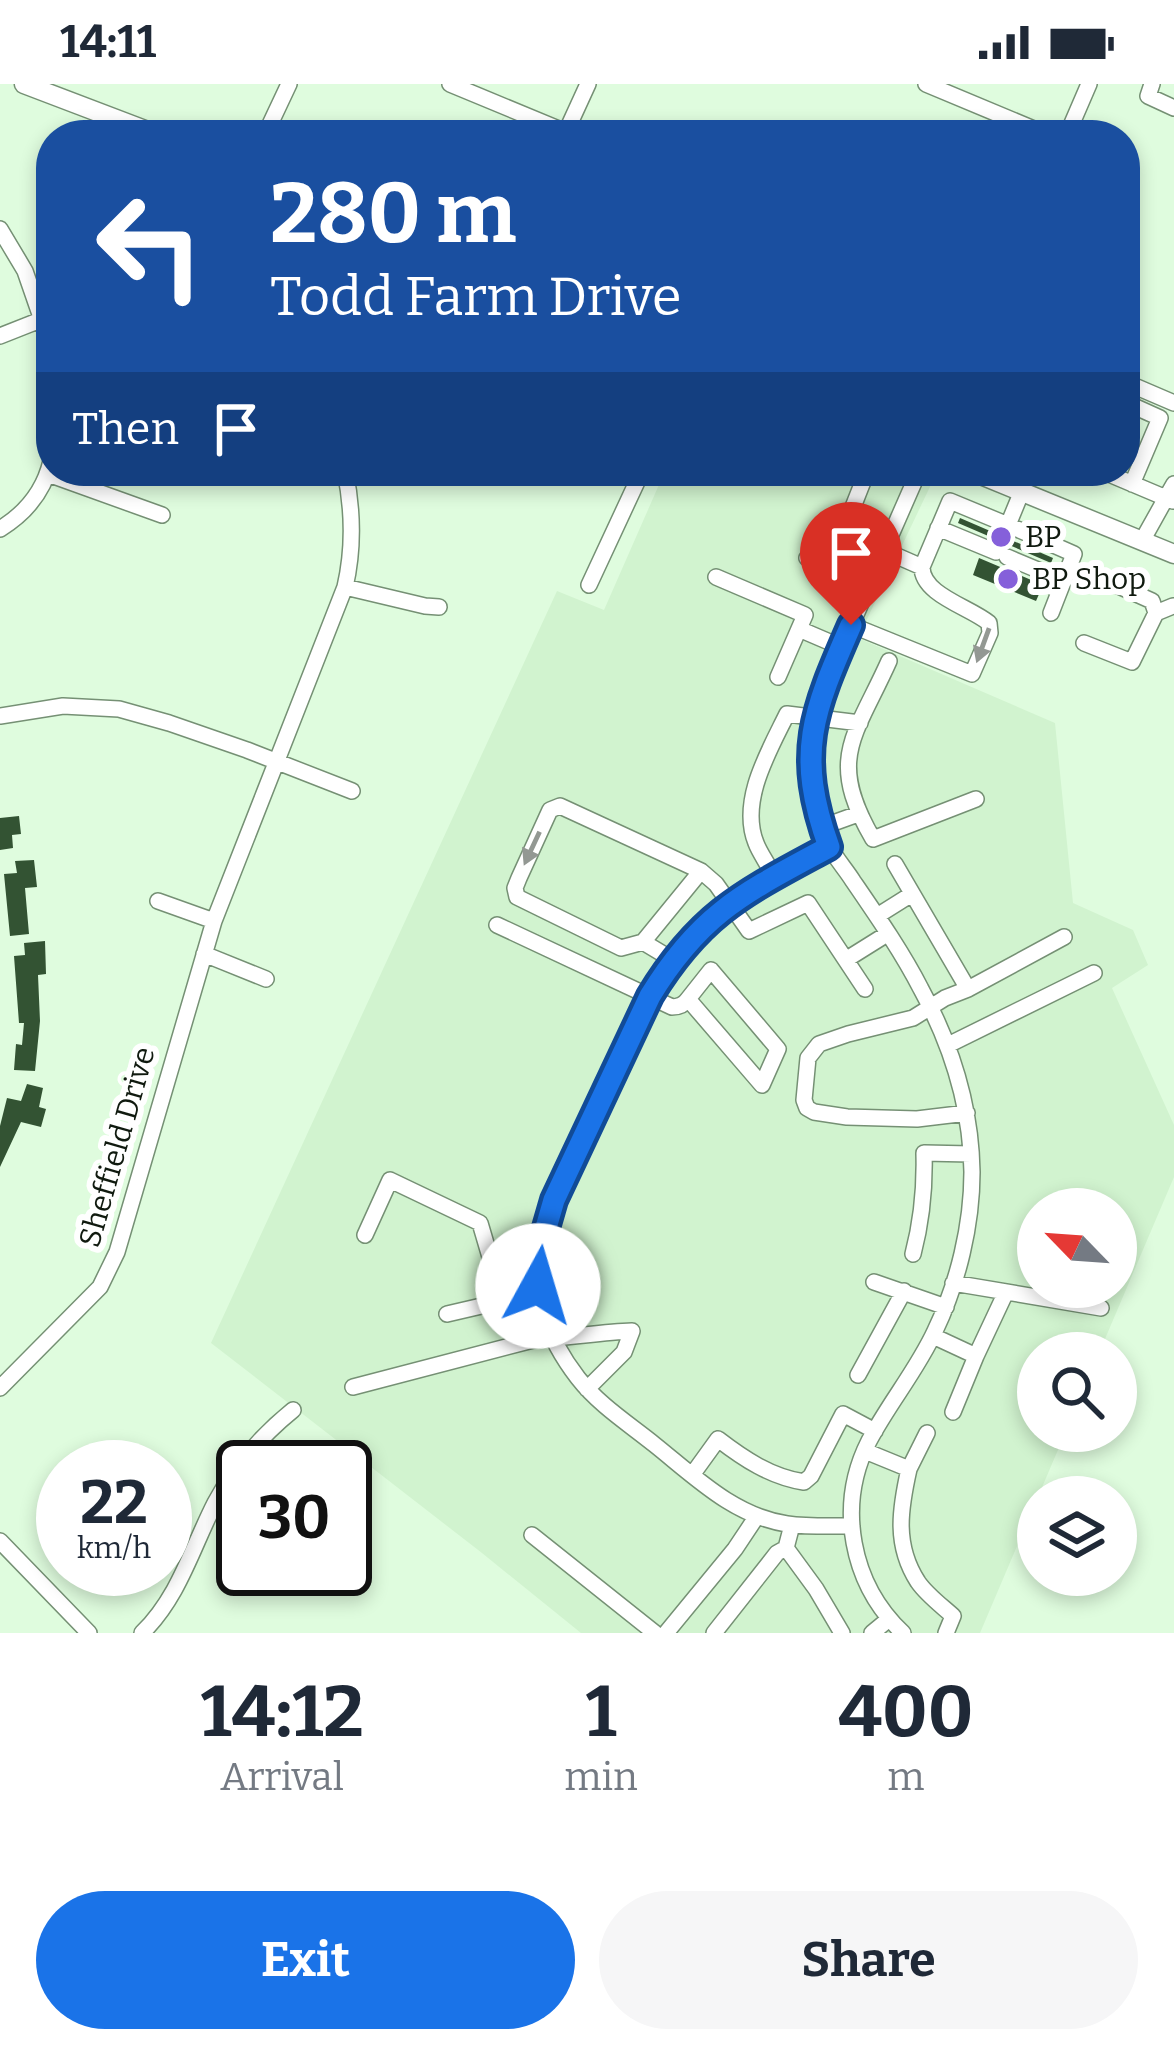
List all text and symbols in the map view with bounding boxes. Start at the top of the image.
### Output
text: 14:11 [60,15,156,69]
text: 280 m [270,163,516,264]
icon: left [72,168,228,324]
text: Todd Farm Drive [270,265,682,329]
icon: arrive [203,396,269,462]
text: Then [72,402,179,456]
pin [800,502,902,625]
place label: BP [1025,519,1061,555]
icon: arrive [818,520,884,586]
marker: BP [988,524,1014,550]
place label: BP Shop [1032,561,1146,597]
marker: BP Shop [995,566,1021,592]
one-way arrow [973,628,991,664]
one-way arrow [522,831,542,866]
street label: Sheffield Drive [71,1043,163,1251]
north arrow [1017,1188,1137,1308]
map controls [1017,1188,1137,1596]
position arrow [475,1223,601,1349]
button: search [1017,1332,1137,1452]
speed limit sign: 30 [216,1440,372,1596]
text: 22 [80,1467,148,1539]
button: layers [1017,1476,1137,1596]
text: km/h [77,1530,151,1566]
text: 14:12 [200,1669,364,1755]
text: 1 [585,1669,617,1755]
text: 400 [838,1669,974,1755]
text: Arrival [220,1754,344,1800]
text: min [564,1754,638,1800]
text: m [887,1754,925,1800]
button: Exit [36,1891,575,2029]
button: Share [599,1891,1138,2029]

